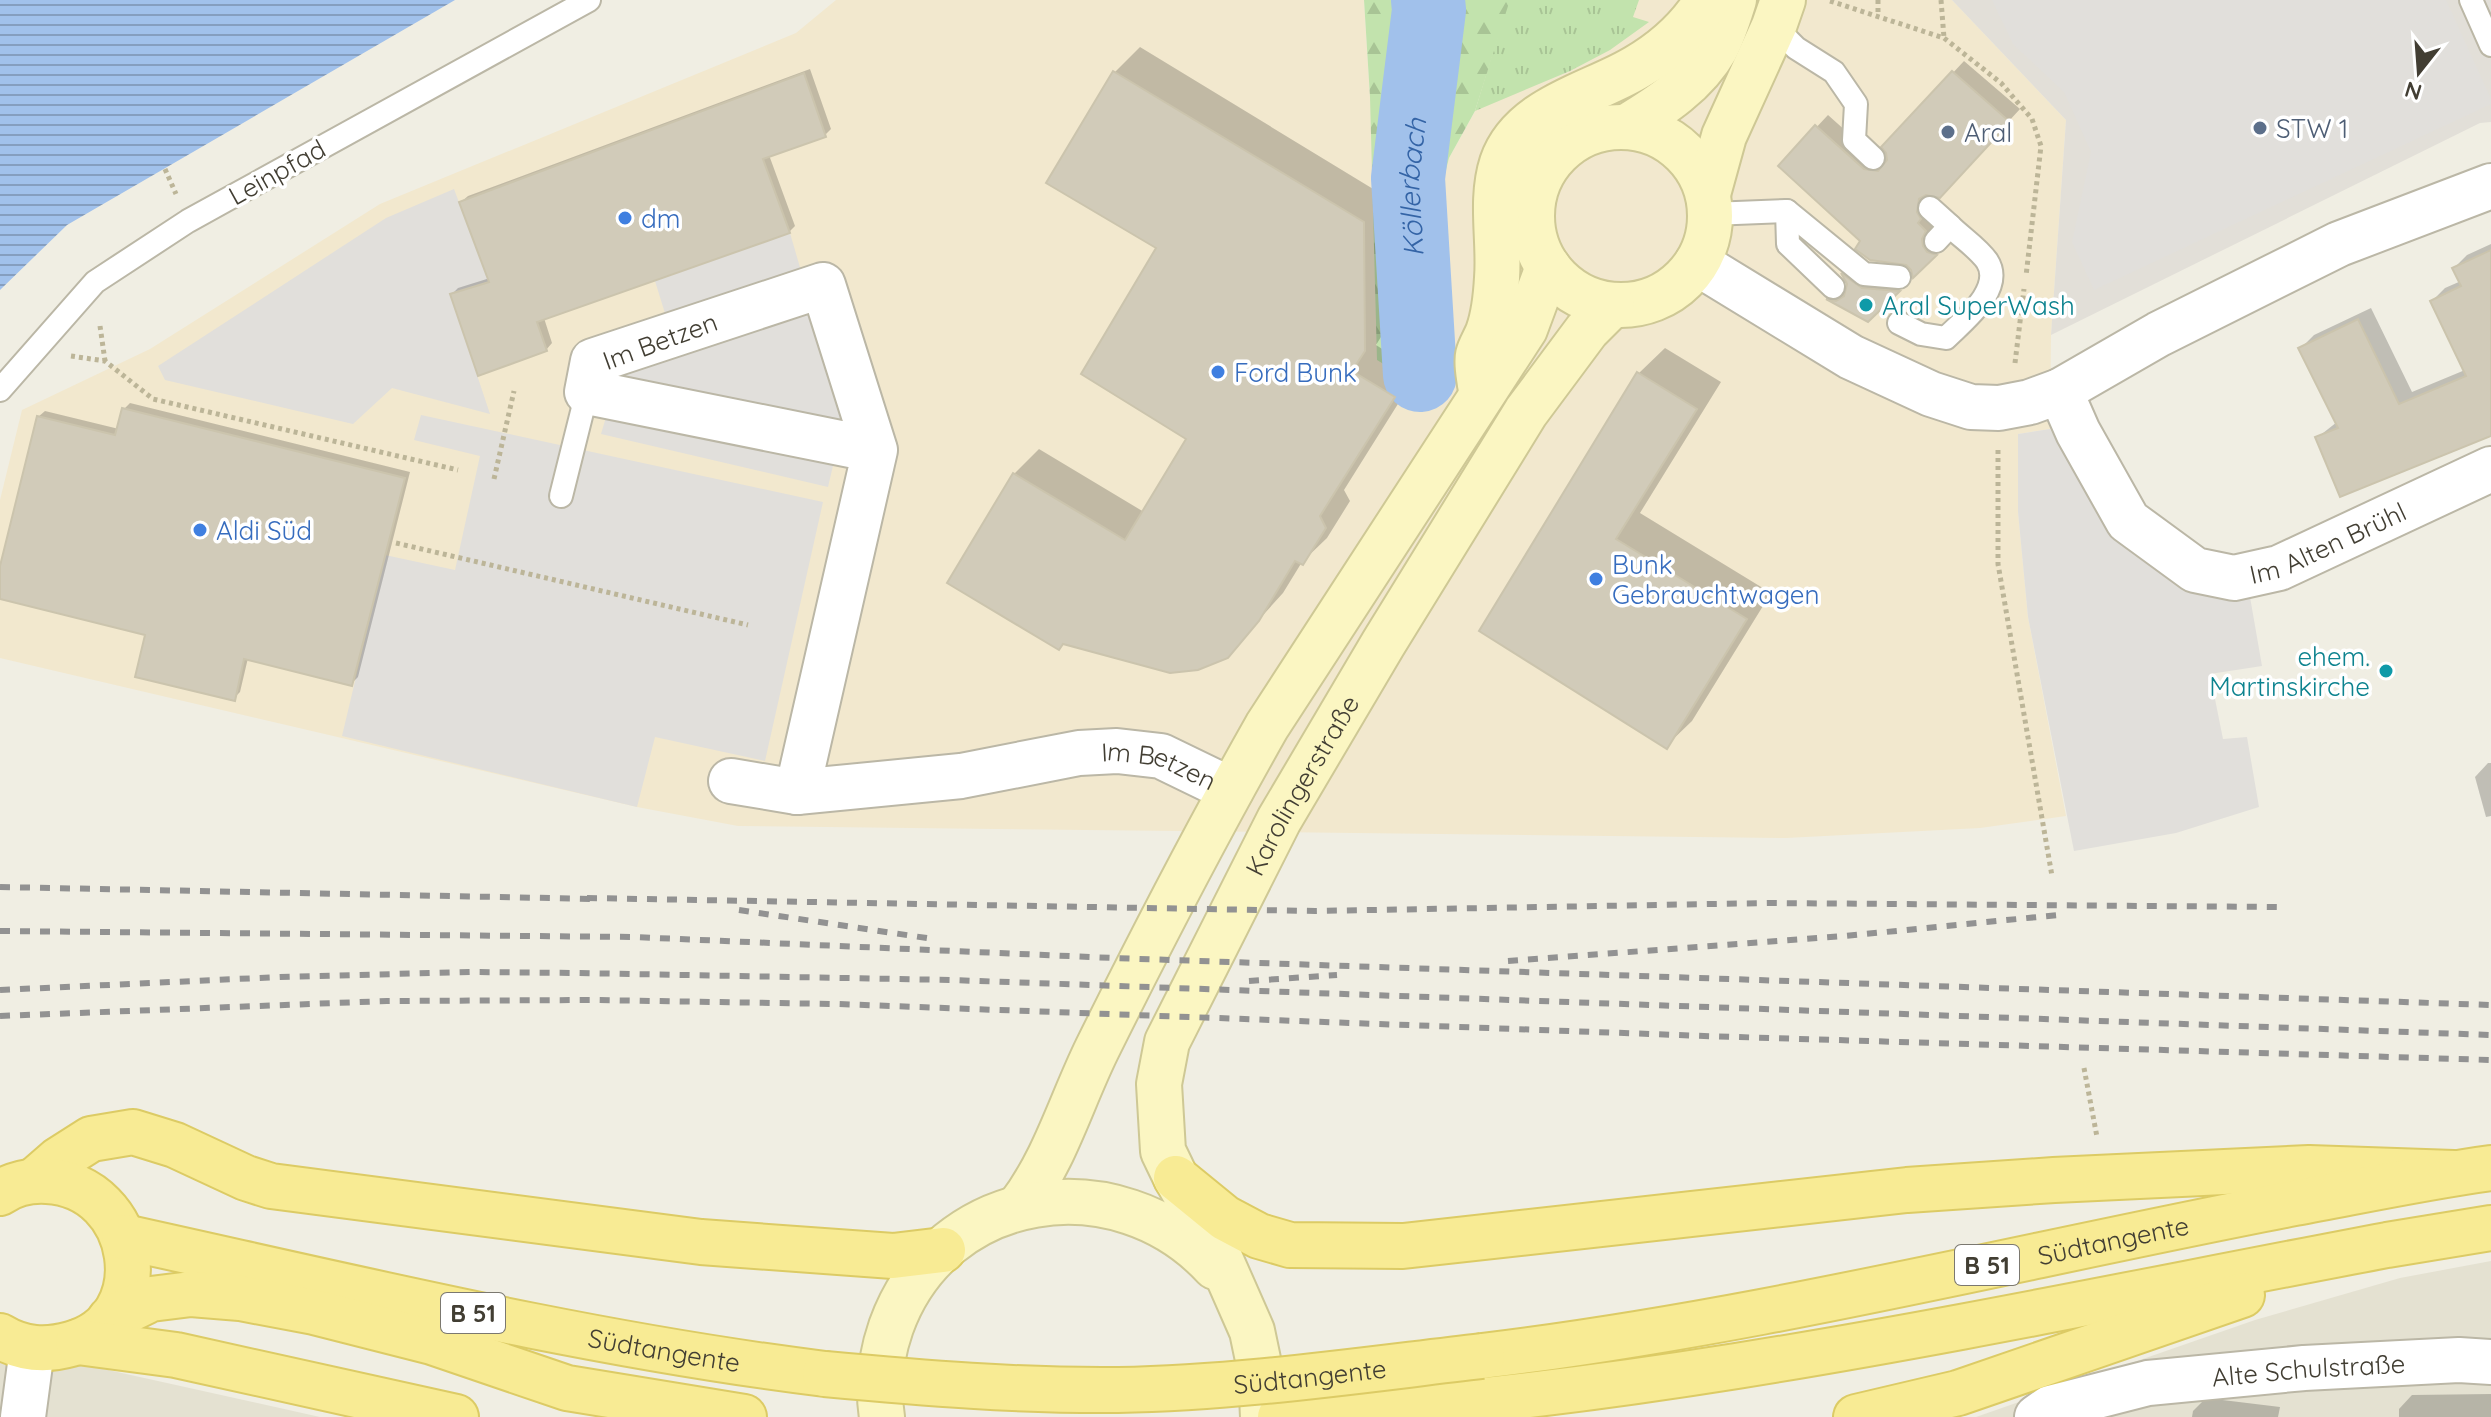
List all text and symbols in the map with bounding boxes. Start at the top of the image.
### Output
north arrow [2379,32,2459,112]
text: N [2401,75,2425,107]
place label: STW 1 [2276,112,2348,145]
water label: Köllerbach [1390,115,1433,258]
place label: Aral [1964,116,2012,149]
marker: STW 1 [2251,119,2269,137]
marker: Aral [1939,123,1957,141]
street label: Leinpfad [223,132,331,212]
place label: dm [641,202,680,235]
marker: dm [616,209,634,227]
place label: Aral SuperWash [1882,289,2075,322]
marker: Aral SuperWash [1857,296,1875,314]
street label: Im Betzen [598,305,722,377]
place label: Ford Bunk [1234,356,1357,389]
marker: Ford Bunk [1209,363,1227,381]
street label: Im Alten Brühl [2246,495,2411,591]
place label: Aldi Süd [216,514,312,547]
marker: Aldi Süd [191,521,209,539]
place label: Bunk Gebrauchtwagen [1612,548,1819,611]
marker: Bunk Gebrauchtwagen [1587,570,1605,588]
place label: ehem. Martinskirche [2209,640,2370,703]
marker: ehem. Martinskirche [2377,662,2395,680]
street label: Karolingerstraße [1237,689,1366,881]
street label: Im Betzen [1100,734,1222,797]
street label: Südtangente [2035,1208,2192,1272]
road number: B 51 [1955,1245,2019,1285]
road number: B 51 [441,1293,505,1333]
street label: Südtangente [586,1320,743,1379]
street label: Alte Schulstraße [2210,1346,2406,1393]
street label: Südtangente [1232,1351,1388,1400]

